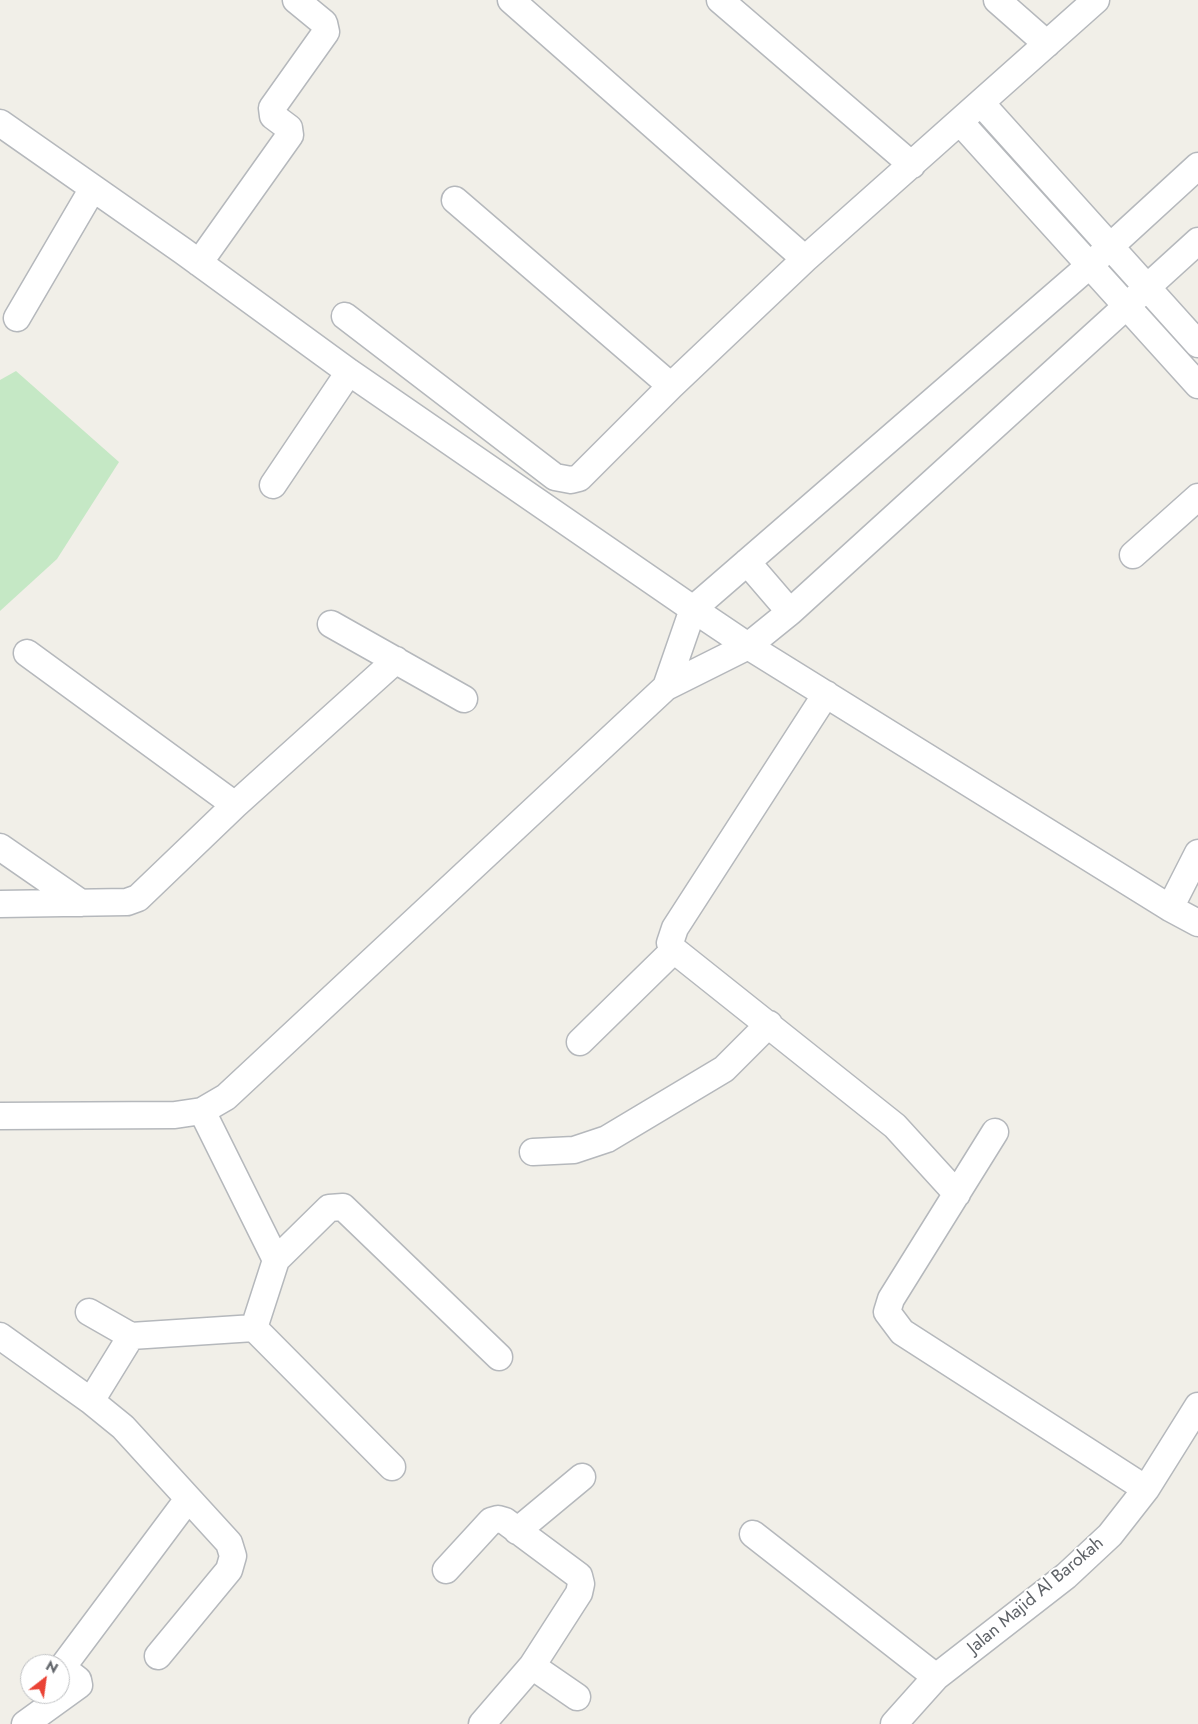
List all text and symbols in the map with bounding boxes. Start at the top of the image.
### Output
street label: Jalan Majid Al Barokah [964,1533,1108,1659]
north arrow [20,1654,70,1704]
text: N [42,1655,62,1678]

